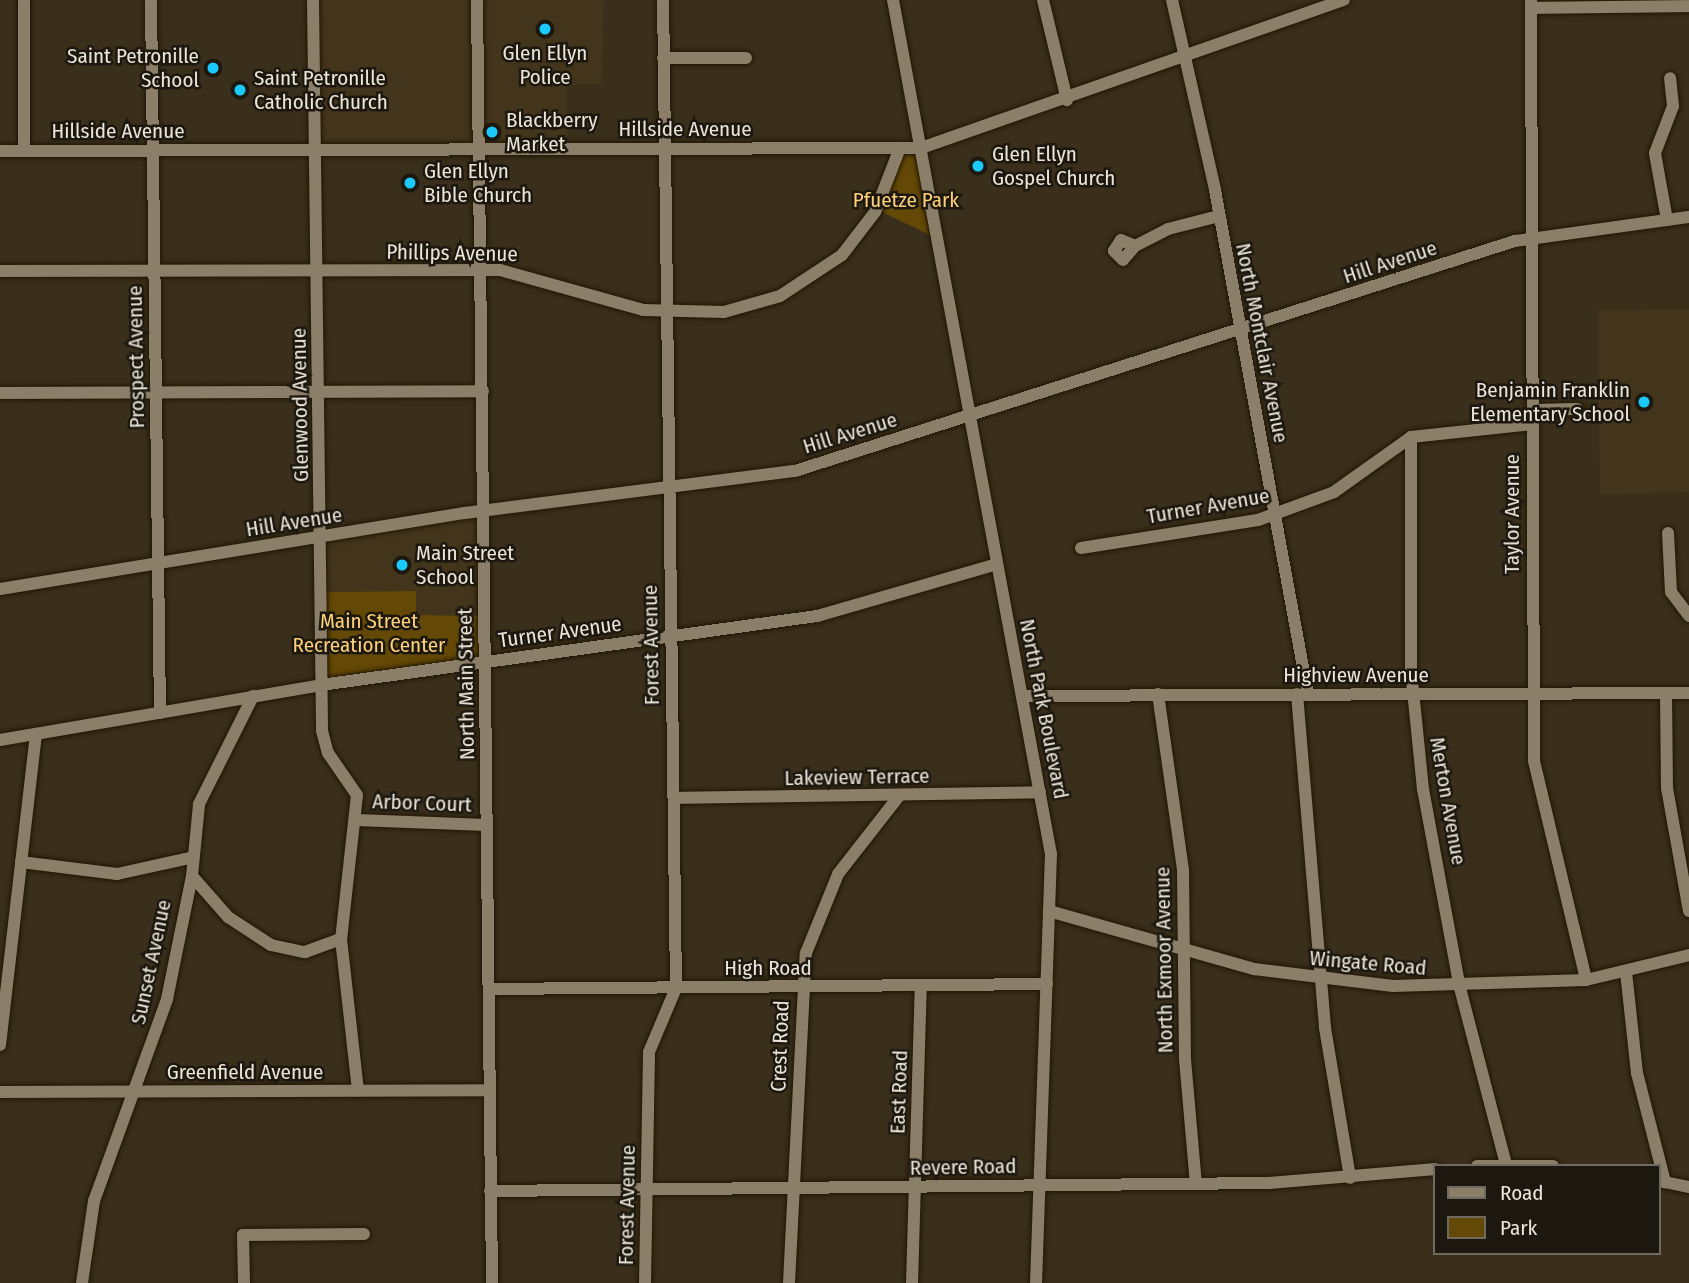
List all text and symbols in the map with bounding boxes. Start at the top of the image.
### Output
marker: Glen Ellyn Police [537,21,553,37]
place label: Glen Ellyn Police [503,40,587,90]
place label: Saint Petronille School [67,43,199,93]
marker: Saint Petronille School [205,60,221,76]
place label: Saint Petronille Catholic Church [254,65,388,115]
marker: Saint Petronille Catholic Church [232,82,248,98]
place label: Blackberry Market [506,107,598,157]
street label: Hillside Avenue [618,116,752,142]
street label: Hillside Avenue [51,118,185,144]
marker: Blackberry Market [484,124,500,140]
place label: Glen Ellyn Gospel Church [992,141,1115,191]
place label: Glen Ellyn Bible Church [424,158,532,208]
marker: Glen Ellyn Gospel Church [970,158,986,174]
marker: Glen Ellyn Bible Church [402,175,418,191]
park label: Pfuetze Park [853,187,959,213]
street label: Hill Avenue [1340,235,1440,289]
street label: Phillips Avenue [386,239,518,267]
street label: North Montclair Avenue [1230,241,1294,445]
street label: Prospect Avenue [122,285,150,429]
street label: Glenwood Avenue [286,328,314,482]
place label: Benjamin Franklin Elementary School [1470,377,1630,427]
marker: Benjamin Franklin Elementary School [1636,394,1652,410]
street label: Hill Avenue [800,407,900,459]
street label: Taylor Avenue [1499,454,1525,574]
street label: Turner Avenue [1145,483,1271,529]
street label: Hill Avenue [244,502,344,542]
place label: Main Street School [416,540,514,590]
marker: Main Street School [394,557,410,573]
street label: Forest Avenue [637,585,665,705]
park label: Main Street Recreation Center [293,608,445,658]
street label: North Main Street [452,608,480,760]
street label: Turner Avenue [497,611,623,653]
street label: North Park Boulevard [1014,617,1074,801]
street label: Highview Avenue [1283,662,1429,688]
street label: Merton Avenue [1424,735,1472,867]
street label: Lakeview Terrace [784,763,930,791]
street label: Arbor Court [372,789,472,817]
street label: North Exmoor Avenue [1150,866,1178,1054]
street label: Sunset Avenue [126,897,176,1027]
street label: Wingate Road [1309,945,1427,981]
street label: High Road [724,955,812,981]
street label: Crest Road [766,1000,794,1092]
street label: East Road [885,1050,913,1134]
street label: Greenfield Avenue [167,1059,323,1085]
street label: Forest Avenue [613,1145,641,1265]
street label: Revere Road [909,1153,1017,1181]
legend [1434,1164,1661,1255]
text: Road [1500,1180,1544,1206]
text: Park [1500,1215,1537,1241]

